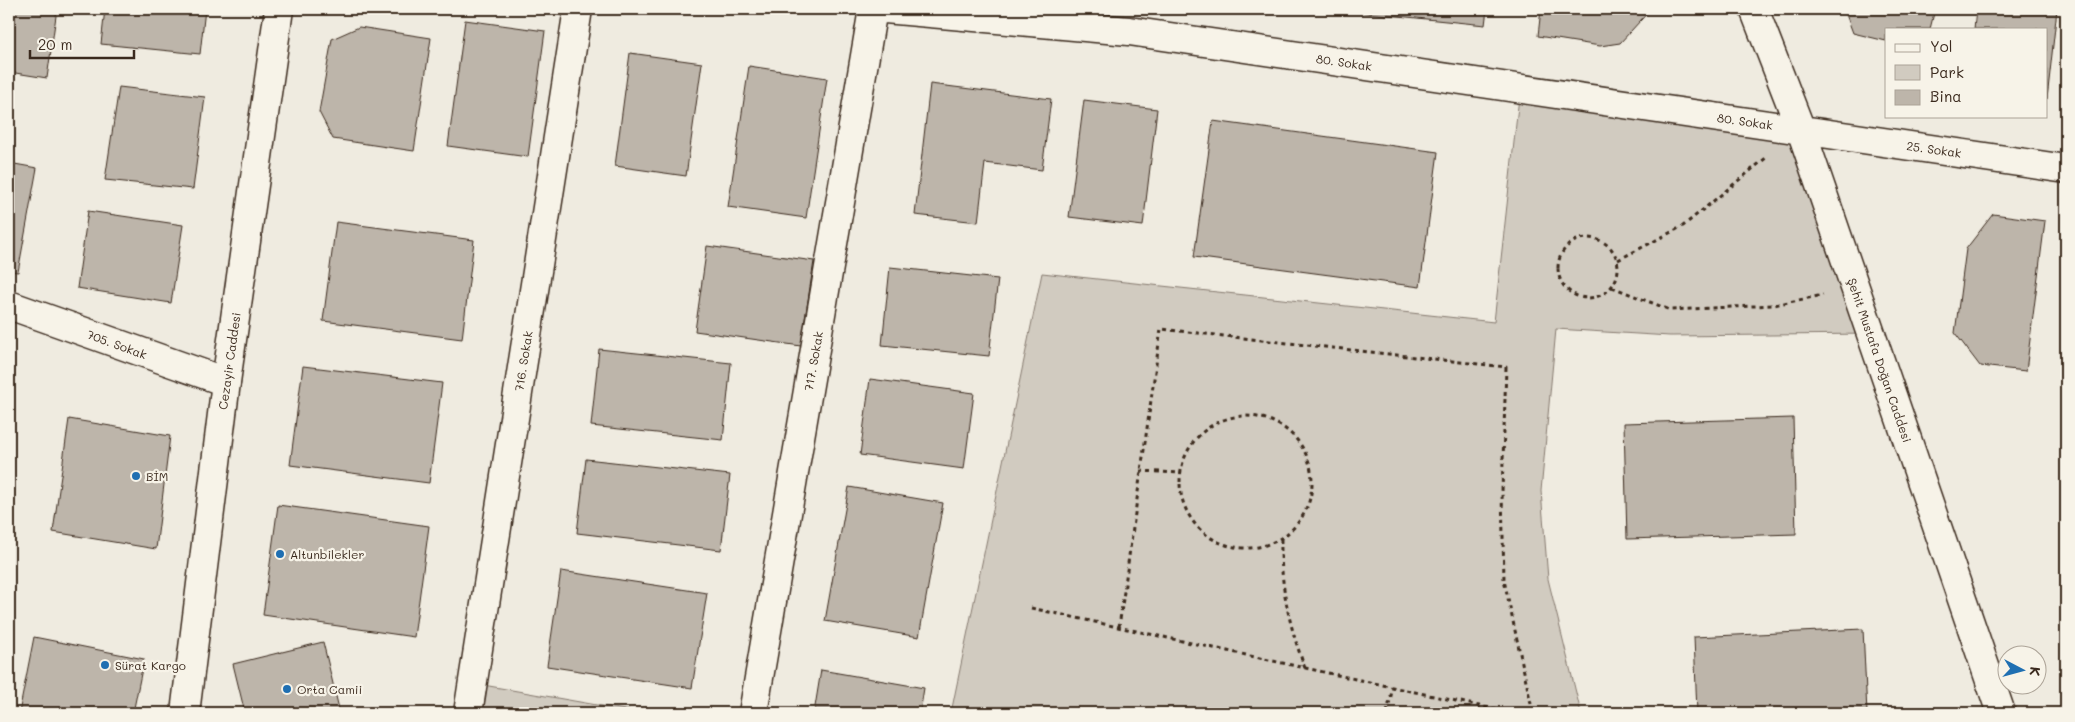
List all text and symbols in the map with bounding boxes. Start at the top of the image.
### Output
scale bar [30,28,134,60]
legend [1885,28,2048,118]
text: 20 m [38,34,72,54]
text: Yol [1930,36,1953,56]
street label: 80. Sokak [1315,50,1373,74]
text: Park [1930,62,1964,82]
text: Bina [1930,86,1962,106]
street label: 80. Sokak [1716,109,1774,133]
street label: 25. Sokak [1906,137,1962,161]
street label: Şehit Mustafa Doğan Caddesi [1844,276,1916,444]
street label: Cezayir Caddesi [214,311,244,411]
street label: 705. Sokak [85,326,149,362]
street label: 716. Sokak [510,330,536,392]
street label: 717. Sokak [800,330,826,392]
place label: BİM [146,468,168,484]
marker: BİM [130,470,142,482]
place label: Altunbilekler [290,546,364,562]
marker: Altunbilekler [274,548,286,560]
north arrow [1998,644,2048,694]
place label: Sürat Kargo [115,657,186,673]
marker: Sürat Kargo [99,659,111,671]
text: K [2025,666,2045,677]
place label: Orta Camii [297,681,362,697]
marker: Orta Camii [281,683,293,695]

